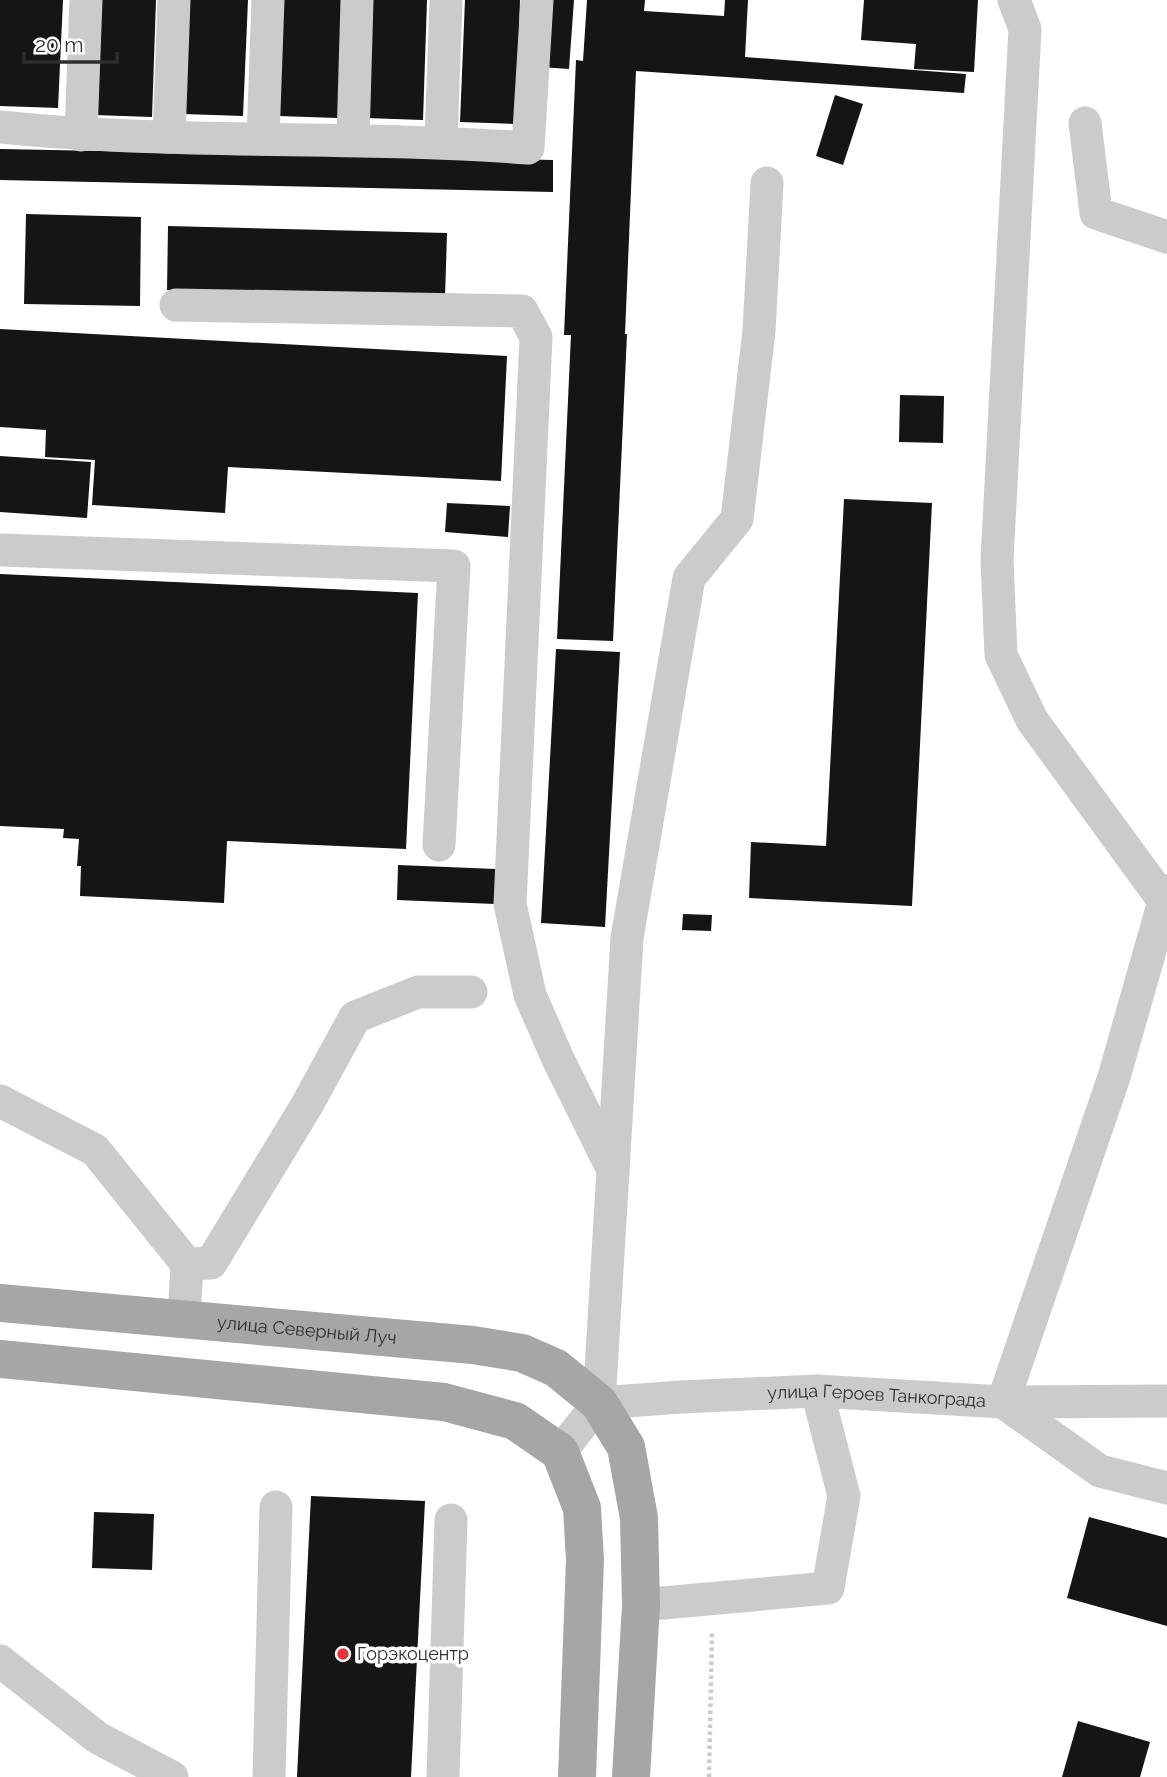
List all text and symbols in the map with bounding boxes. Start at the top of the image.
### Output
scale bar [24,21,117,65]
text: 20 m [35,32,83,57]
street label: улица Северный Луч [216,1311,397,1348]
street label: улица Героев Танкограда [767,1380,987,1411]
place label: Горэкоцентр [357,1643,469,1664]
marker: Горэкоцентр [335,1646,351,1662]

